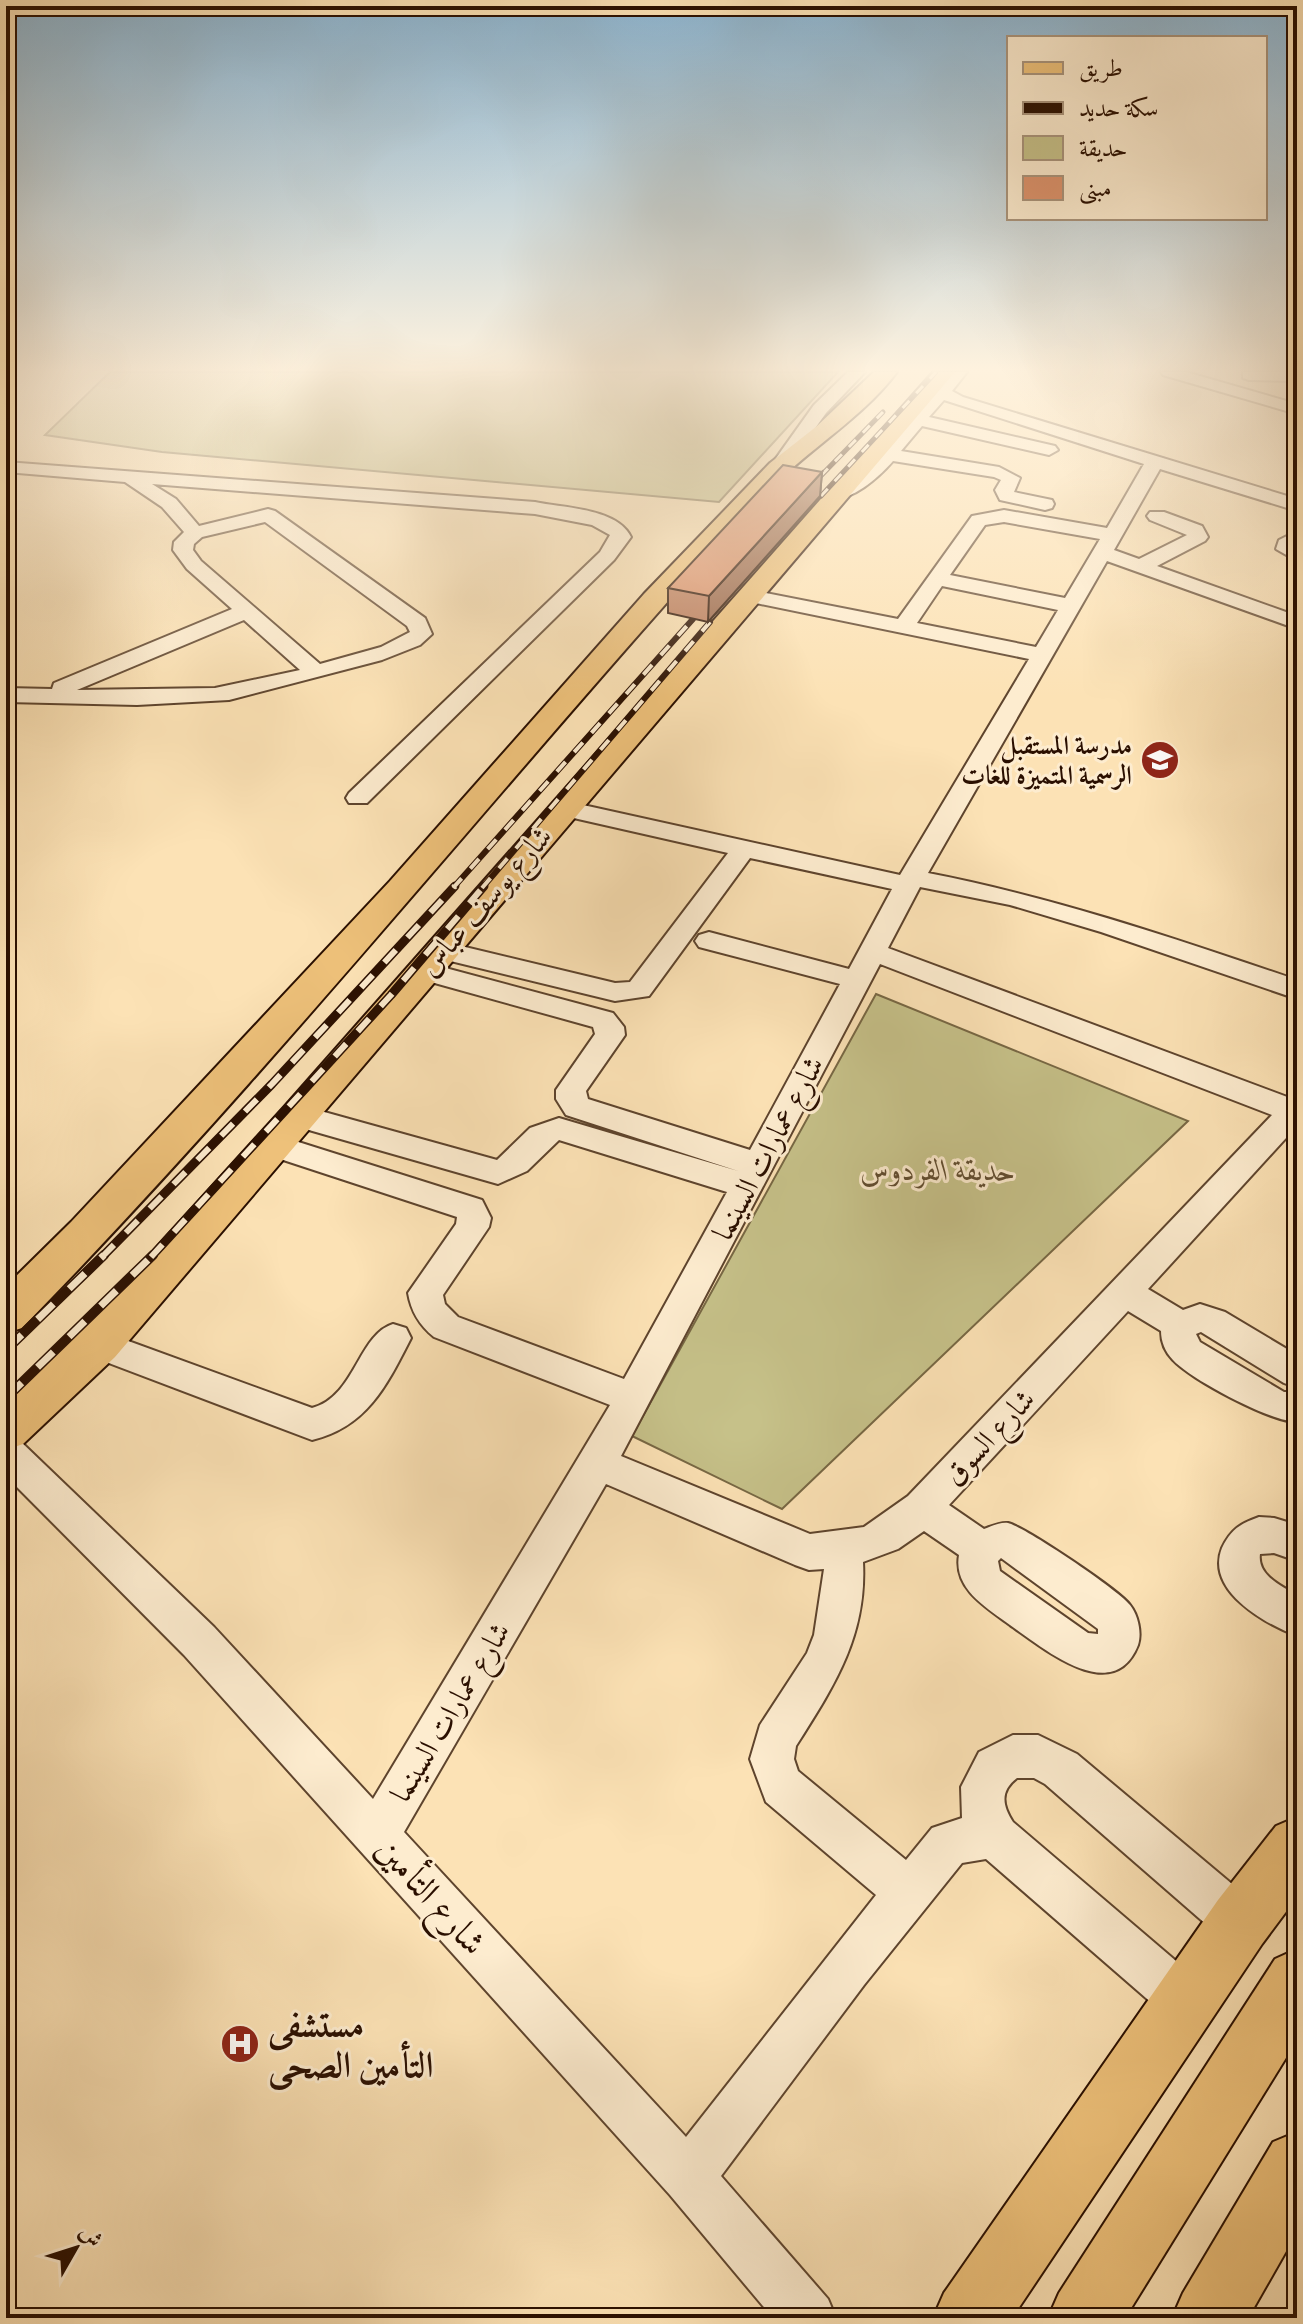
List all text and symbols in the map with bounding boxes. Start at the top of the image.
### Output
legend [1007,36,1267,220]
text: طريق [1079,53,1123,87]
text: سكة حديد [1079,93,1158,127]
text: حديقة [1079,133,1128,167]
text: مبنى [1079,173,1112,207]
place label: مدرسة المستقبل الرسمية المتميزة للغات [961,729,1132,796]
school or university icon: مدرسة المستقبل الرسمية المتميزة للغات [1139,739,1181,781]
street label: شارع يوسف عباس [410,818,565,988]
street label: شارع عمارات السينما [703,1049,838,1250]
park label: حديقة الفردوس [860,1151,1016,1194]
street label: شارع السوق [935,1381,1048,1497]
street label: شارع عمارات السينما [381,1615,524,1812]
street label: شارع التأمين [361,1825,498,1970]
place label: مستشفى التأمين الصحى [267,2001,433,2094]
hospital icon: مستشفى التأمين الصحى [219,2023,261,2065]
north arrow [36,2208,116,2288]
text: ش [70,2219,109,2256]

